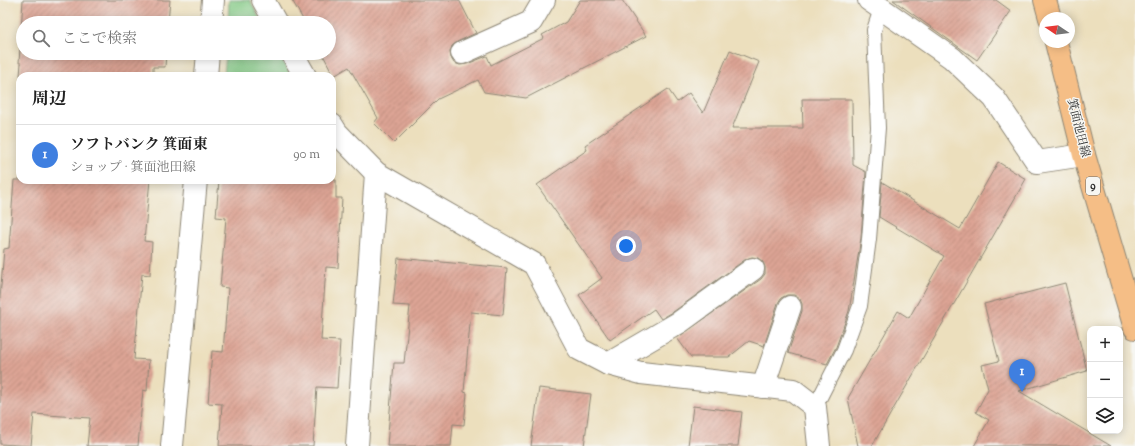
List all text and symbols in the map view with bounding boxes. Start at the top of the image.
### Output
north arrow [1039,12,1075,48]
search box [16,16,336,60]
icon: search [30,27,52,49]
text: ここで検索 [62,29,137,50]
text: 周辺 [32,88,66,112]
street label: 箕面池田線 [1062,97,1094,159]
text: ソフトバンク 箕面東 [70,135,208,156]
text: 1 [43,146,47,164]
text: 90 m [293,146,320,164]
text: ショップ · 箕面池田線 [70,159,196,177]
road number: 9 [1086,177,1100,195]
your location [616,236,636,256]
map controls [1087,326,1123,434]
button: + [1087,326,1123,362]
pin: 1 [1009,359,1035,392]
button: − [1087,362,1123,398]
button: layers [1087,398,1123,434]

